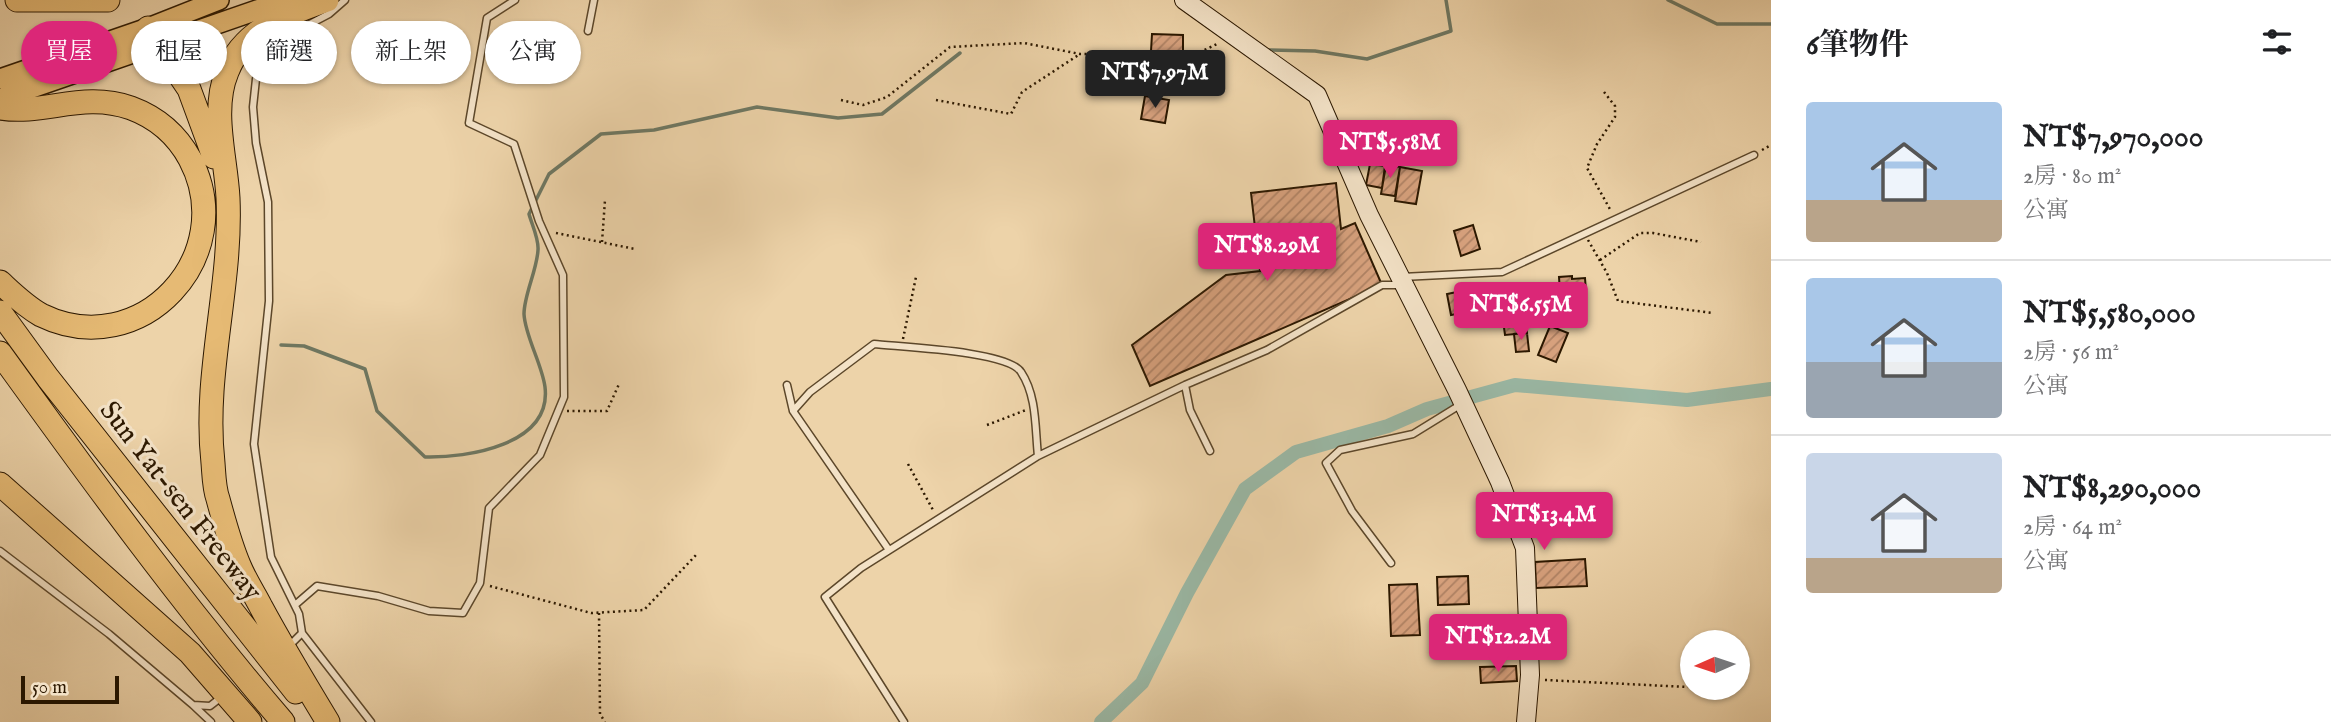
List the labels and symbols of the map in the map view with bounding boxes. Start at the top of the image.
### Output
pin: NT$7.97M [1083,50,1227,110]
pin: NT$5.58M [1318,120,1462,180]
pin: NT$8.29M [1195,224,1339,283]
pin: NT$6.55M [1449,282,1593,342]
street label: Sun Yat-sen Freeway [91,395,269,609]
pin: NT$13.4M [1472,492,1616,552]
pin: NT$12.2M [1426,614,1570,674]
north arrow [1680,630,1750,700]
scale bar [21,673,119,705]

